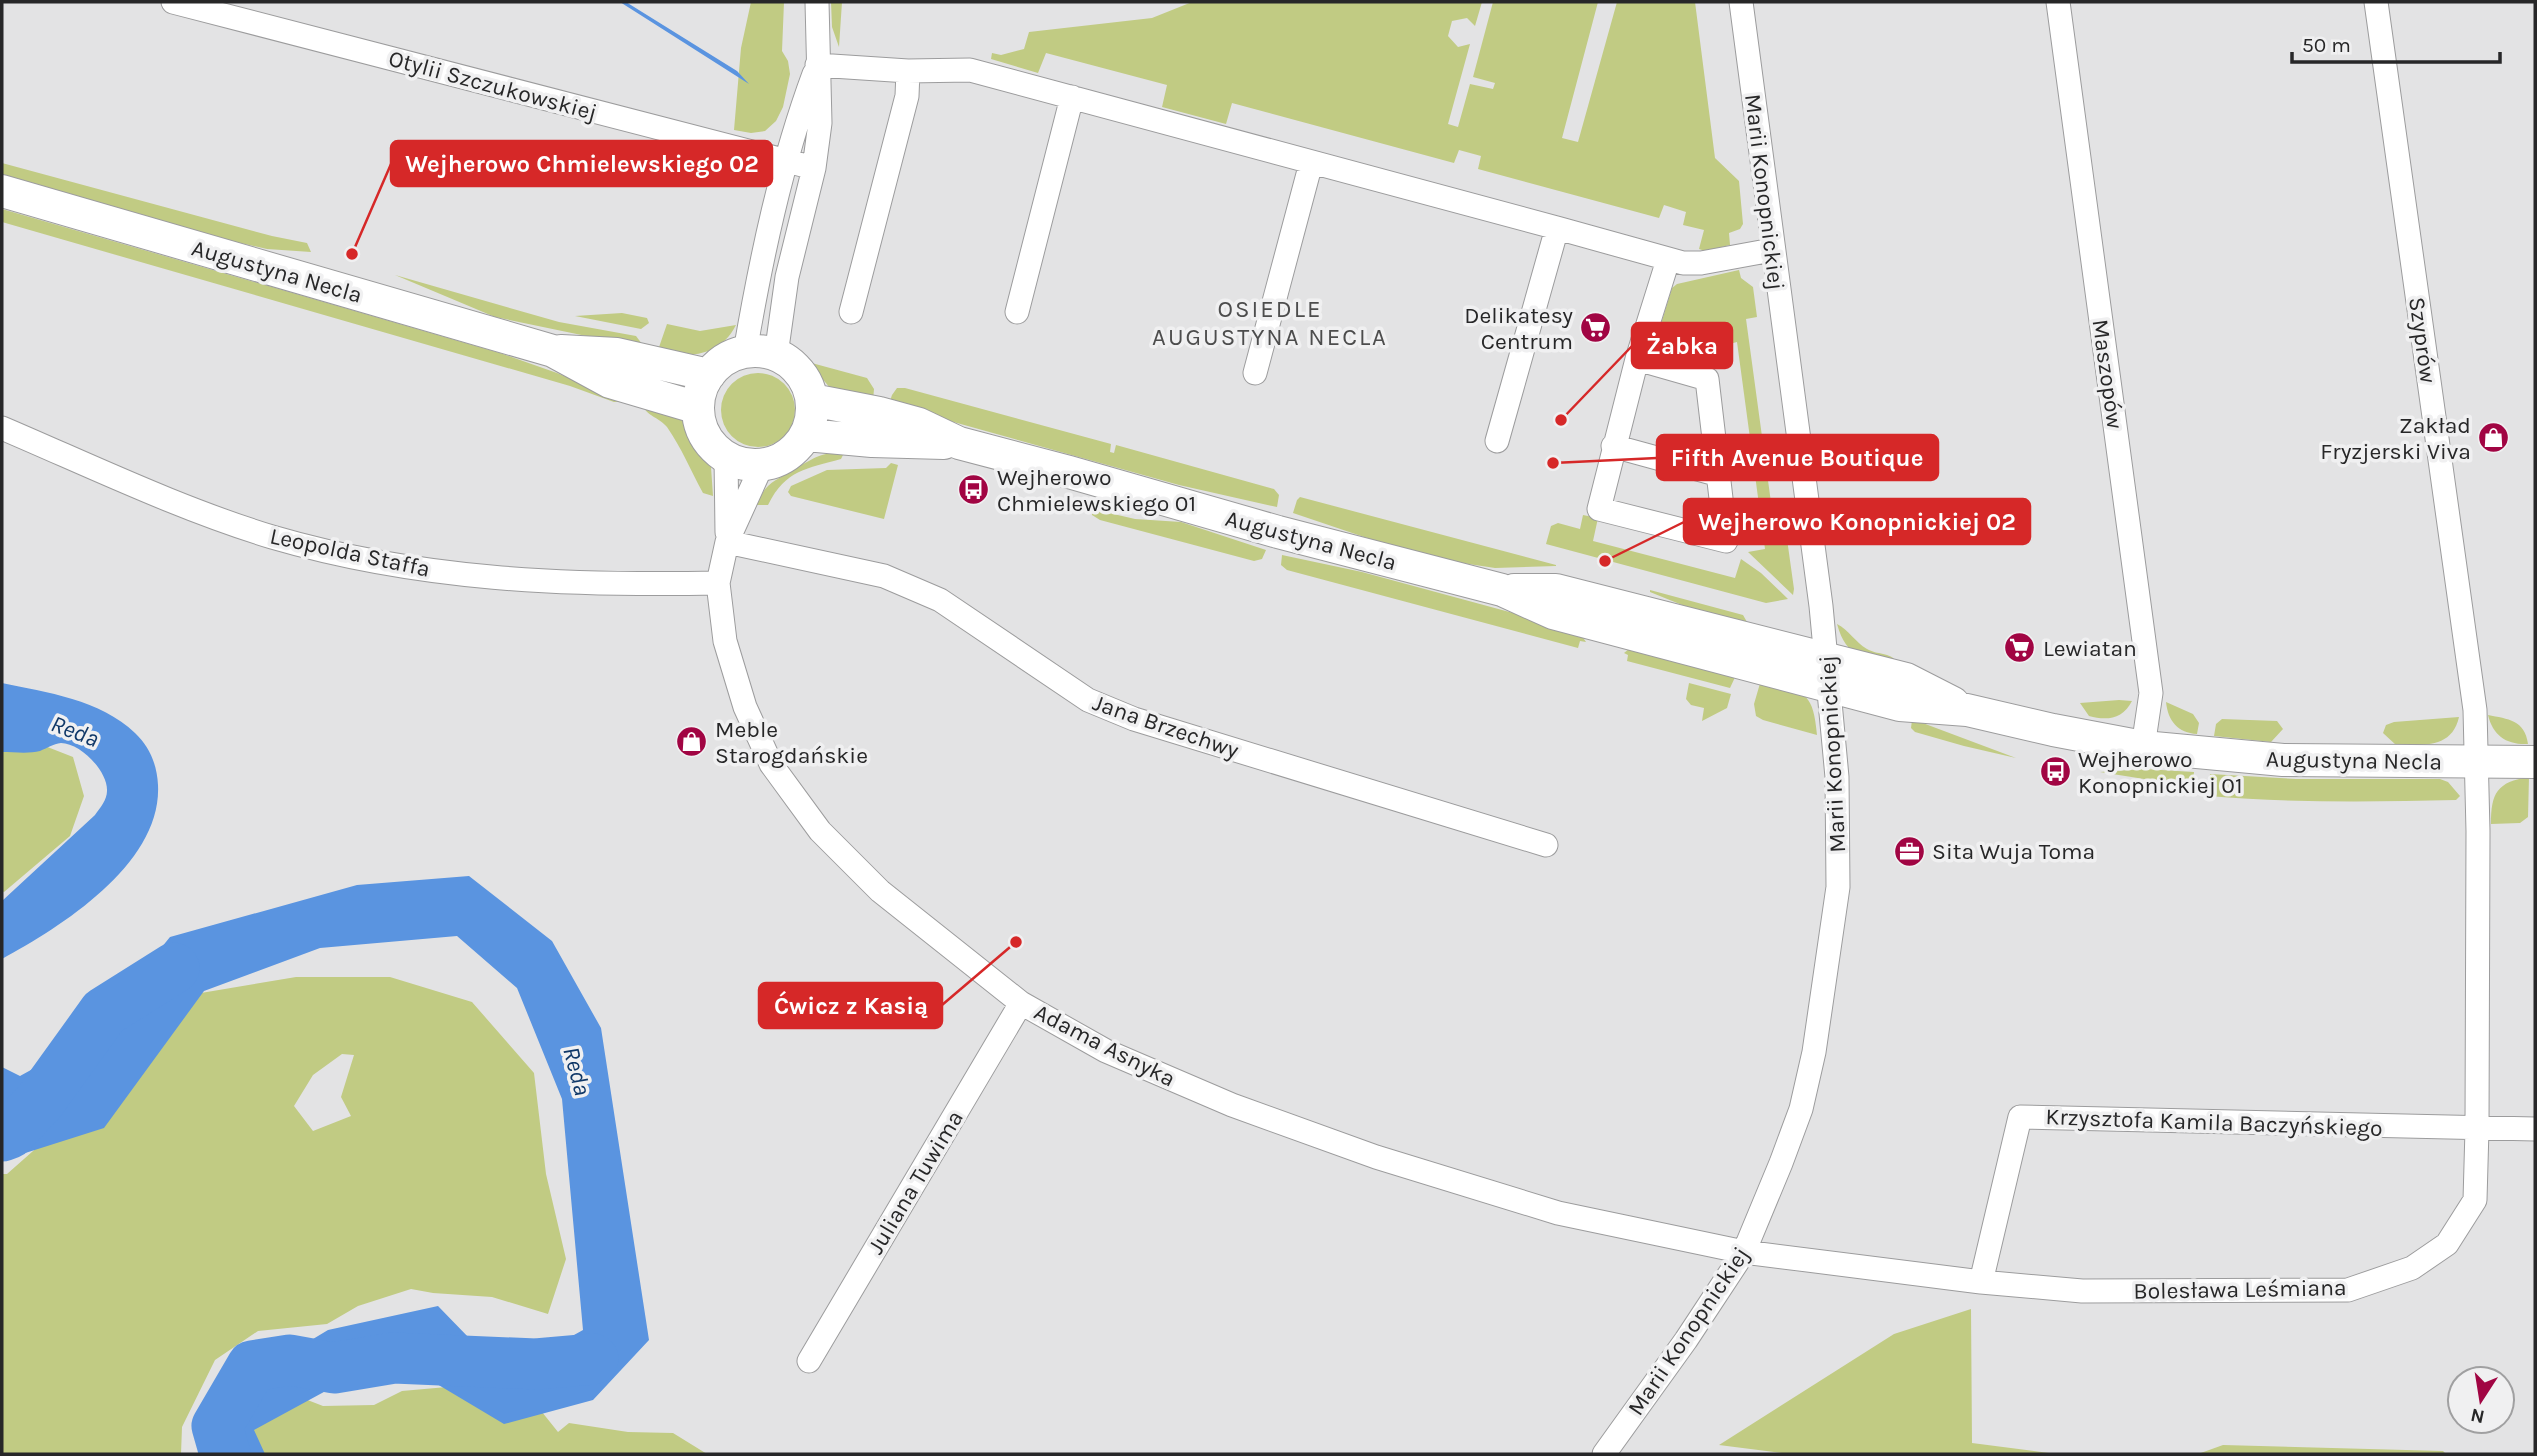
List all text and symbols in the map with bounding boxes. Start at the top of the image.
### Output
scale bar [2292,21,2500,65]
text: 50 m [2302,33,2351,57]
street label: Otylii Szczukowskiej [386,45,600,126]
street label: Marii Konopnickiej [1739,92,1790,292]
callout: Wejherowo Chmielewskiego 02 [391,141,772,186]
text: Wejherowo Chmielewskiego 02 [405,150,759,178]
street label: Augustyna Necla [189,234,365,309]
district label: OSIEDLE AUGUSTYNA NECLA [1152,295,1388,351]
street label: Szyprów [2403,295,2442,385]
place label: Delikatesy Centrum [1464,302,1573,355]
supermarket icon: Delikatesy Centrum [1579,311,1613,345]
street label: Maszopów [2086,318,2129,431]
callout: Żabka [1632,323,1732,368]
text: Żabka [1646,332,1718,360]
place label: Zakład Fryzjerski Viva [2320,412,2471,465]
shop icon: Zakład Fryzjerski Viva [2477,421,2511,455]
callout: Fifth Avenue Boutique [1657,435,1938,480]
text: Fifth Avenue Boutique [1671,444,1923,472]
place label: Wejherowo Chmielewskiego 01 [997,464,1196,517]
bus stop icon: Wejherowo Chmielewskiego 01 [957,473,991,507]
callout: Wejherowo Konopnickiej 02 [1684,499,2030,544]
street label: Augustyna Necla [1222,505,1399,576]
text: Wejherowo Konopnickiej 02 [1698,508,2016,536]
street label: Leopolda Staffa [267,522,432,583]
supermarket icon: Lewiatan [2003,631,2037,665]
place label: Lewiatan [2043,635,2137,662]
street label: Marii Konopnickiej [1814,655,1851,853]
street label: Jana Brzechwy [1089,689,1243,764]
water label: Reda [47,709,103,753]
place label: Meble Starogdańskie [715,716,868,769]
shop icon: Meble Starogdańskie [675,725,709,759]
street label: Augustyna Necla [2266,745,2442,776]
place label: Wejherowo Konopnickiej 01 [2078,746,2243,799]
bus stop icon: Wejherowo Konopnickiej 01 [2038,755,2072,789]
office icon: Sita Wuja Toma [1892,834,1926,868]
place label: Sita Wuja Toma [1932,838,2095,865]
callout: Ćwicz z Kasią [759,983,942,1028]
text: Ćwicz z Kasią [774,991,928,1020]
street label: Adama Asnyka [1030,998,1180,1093]
water label: Reda [557,1044,597,1098]
street label: Krzysztofa Kamila Baczyńskiego [2045,1103,2383,1142]
street label: Juliana Tuwima [862,1106,969,1259]
street label: Marii Konopnickiej [1622,1242,1755,1421]
street label: Bolesława Leśmiana [2133,1274,2347,1305]
north arrow [2446,1365,2516,1435]
text: N [2469,1403,2487,1428]

